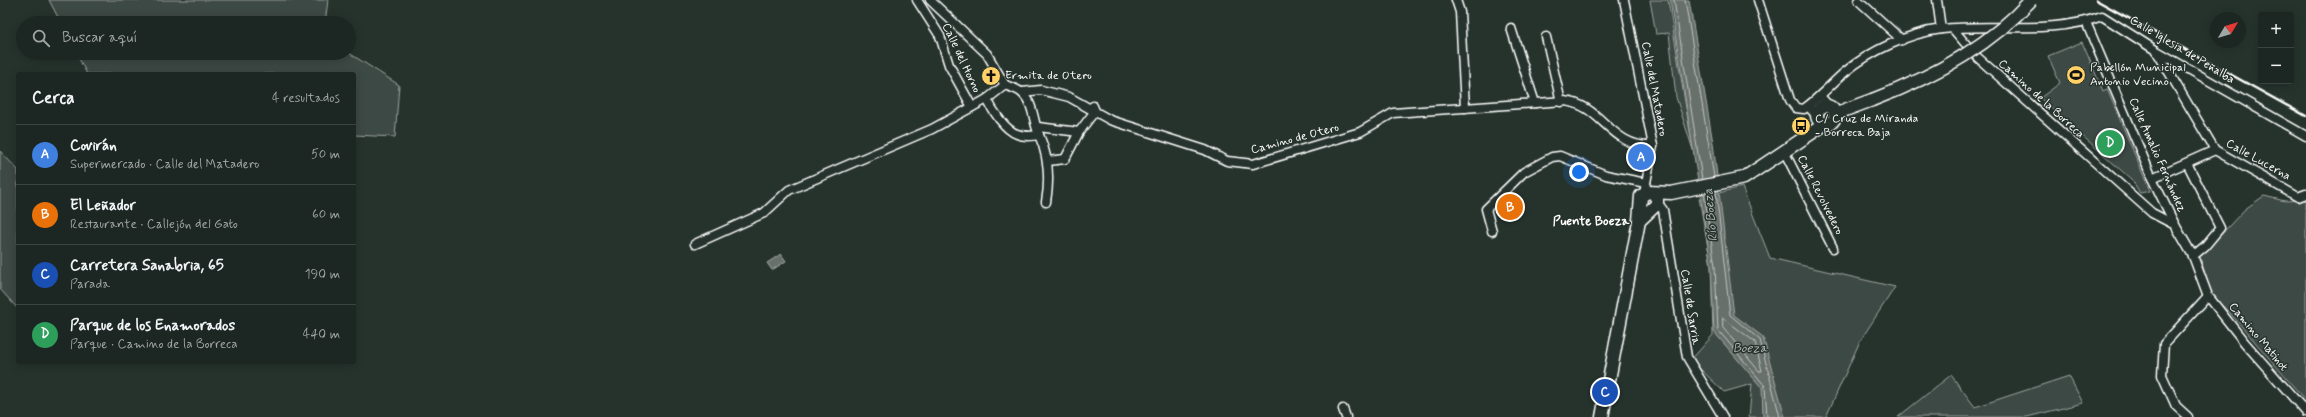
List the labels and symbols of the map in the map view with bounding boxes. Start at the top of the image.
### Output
street label: Calle Iglesia de Peñalba [2126,12,2238,88]
north arrow [2210,12,2246,48]
street label: Calle del Horno [938,20,984,96]
street label: Calle del Matadero [1637,40,1671,138]
street label: Camino de la Borreca [1994,56,2088,142]
place label: Pabellón Municipal Antonio Vecino [2090,60,2186,90]
sports icon: Pabellón Municipal Antonio Vecino [2065,64,2087,86]
church icon: Ermita de Otero [980,65,1002,87]
place label: Ermita de Otero [1005,68,1092,84]
street label: Calle Amalio Fernández [2125,95,2189,215]
place label: C/ Cruz de Miranda - Borreca Baja [1815,111,1918,141]
bus stop icon: C/ Cruz de Miranda - Borreca Baja [1790,115,1812,137]
street label: Camino de Otero [1249,119,1341,158]
pin: D [2097,128,2123,158]
street label: Calle Lucerna [2223,136,2293,184]
pin: A [1628,142,1654,172]
street label: Calle Revolvedero [1793,152,1847,238]
your location [1569,162,1589,182]
water label: Río Boeza [1700,187,1722,243]
pin: B [1497,192,1523,222]
district label: Puente Boeza [1553,213,1631,230]
street label: Calle de Sarria [1676,268,1704,347]
street label: Camino Matinot [2225,299,2292,375]
water label: Boeza [1733,340,1768,357]
pin: C [1592,377,1618,407]

